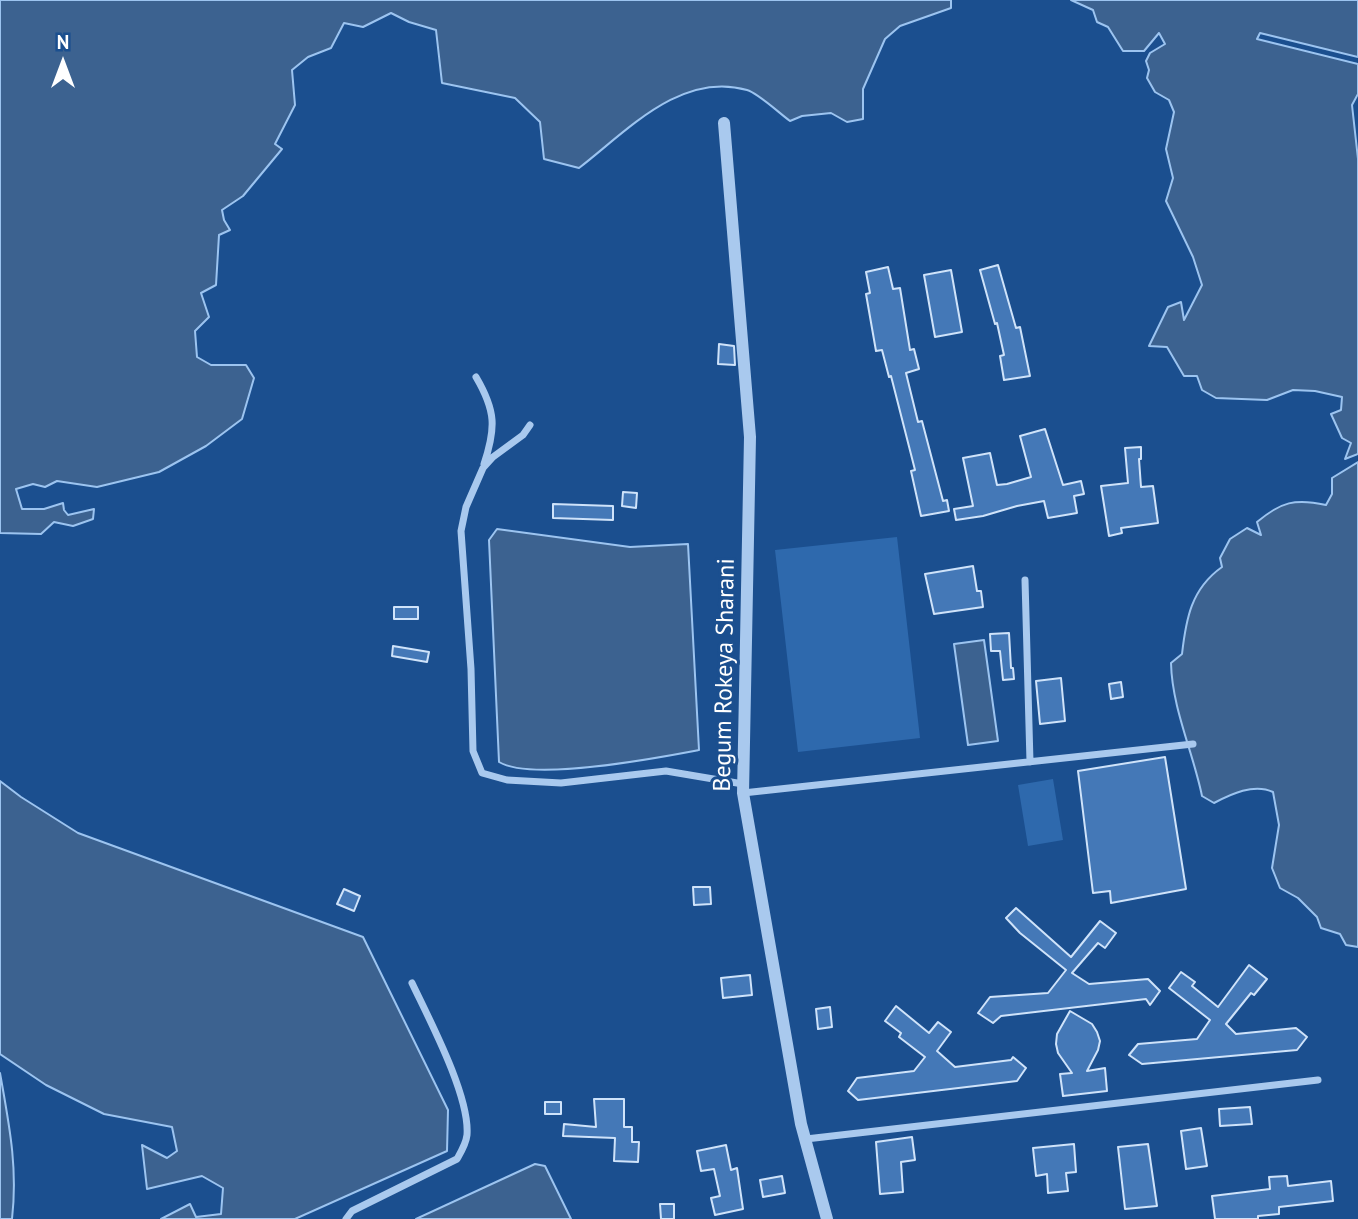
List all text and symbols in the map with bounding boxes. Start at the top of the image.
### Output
north arrow [28,28,98,98]
text: N [57,30,69,54]
street label: Begum Rokeya Sharani [709,558,741,792]

